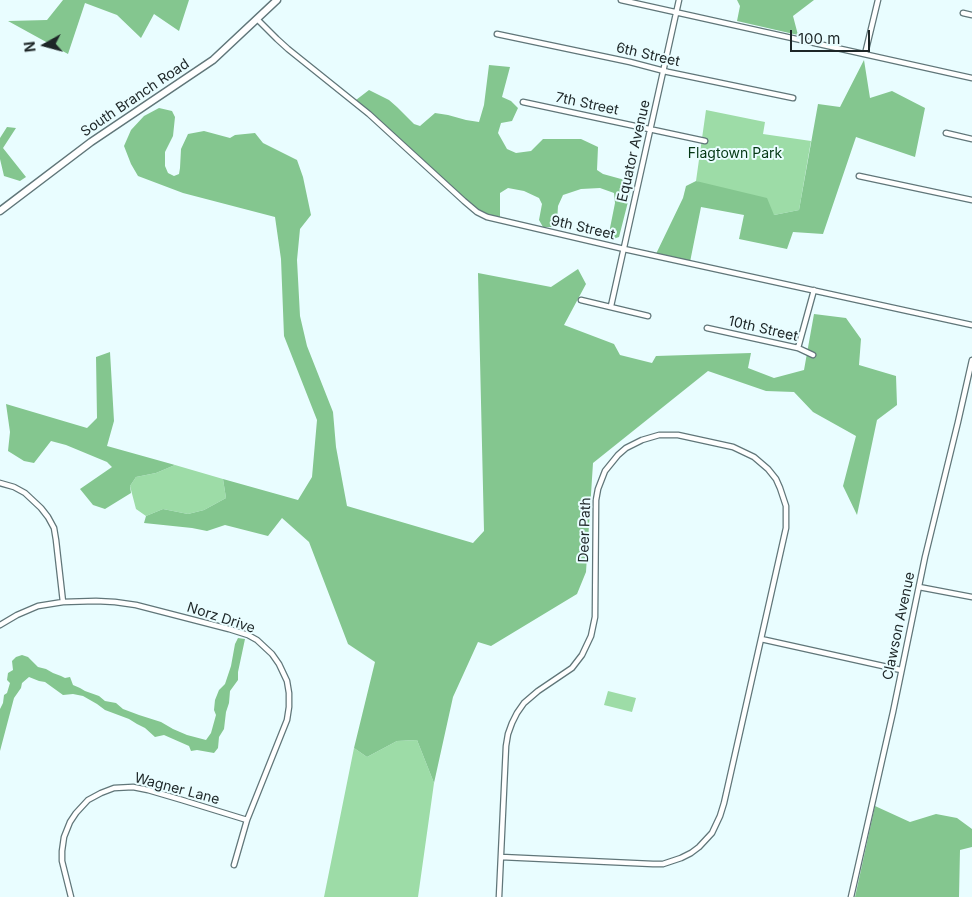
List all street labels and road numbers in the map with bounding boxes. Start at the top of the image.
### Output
street label: 6th Street [614,40,682,70]
street label: South Branch Road [78,56,192,140]
street label: 7th Street [554,89,620,119]
street label: Equator Avenue [614,98,654,204]
street label: 9th Street [549,212,617,244]
street label: 10th Street [727,313,799,345]
street label: Deer Path [575,497,595,563]
street label: Clawson Avenue [879,570,919,682]
street label: Norz Drive [185,599,257,637]
street label: Wagner Lane [133,770,221,808]

